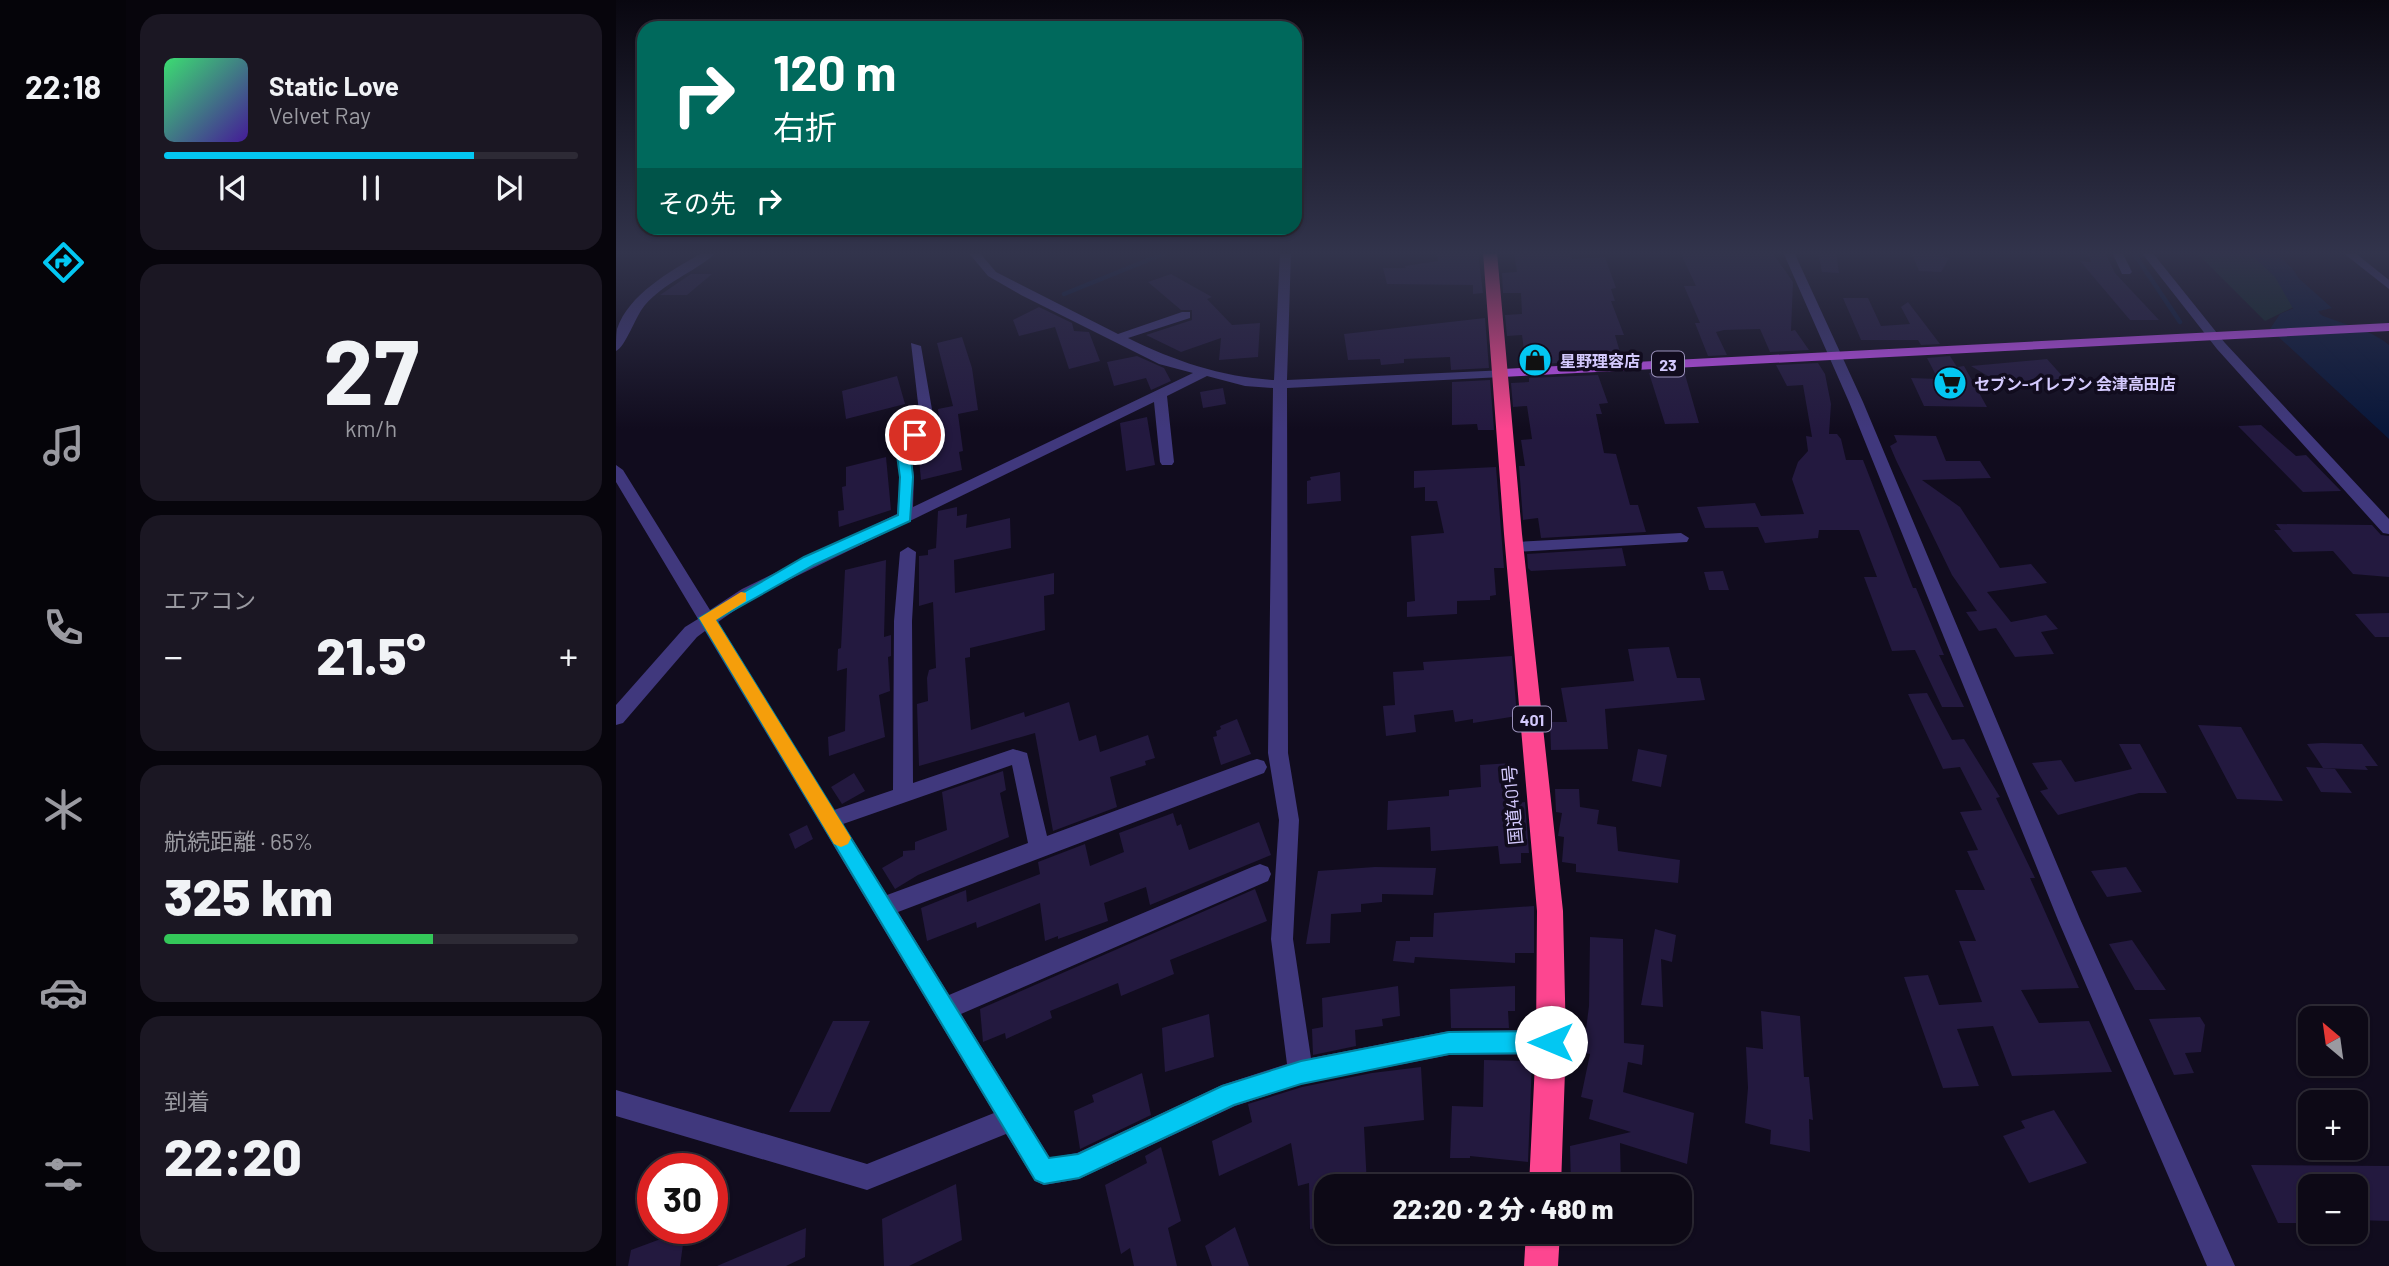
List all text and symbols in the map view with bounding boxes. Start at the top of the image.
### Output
text: 120 m [773,42,896,101]
icon: right [658,49,749,140]
text: 22:18 [25,67,101,105]
text: Static Love [269,70,399,101]
text: Velvet Ray [269,101,371,129]
text: 右折 [773,107,837,145]
icon: previous [214,169,252,207]
icon: pause [352,169,390,207]
icon: next [490,169,528,207]
icon: right [750,182,788,220]
text: その先 [658,187,736,218]
icon: directions [39,238,88,287]
text: 27 [323,314,419,423]
shop icon: 星野理容店 [1516,341,1554,379]
place label: 星野理容店 [1560,351,1640,370]
road number: 23 [1652,352,1684,376]
supermarket icon: セブン-イレブン 会津高田店 [1931,364,1969,402]
place label: セブン-イレブン 会津高田店 [1974,374,2176,393]
pin [885,405,945,465]
text: km/h [345,414,397,442]
icon: arrive [896,416,934,454]
icon: music [39,421,88,470]
text: エアコン [164,586,256,614]
icon: phone [39,603,88,652]
text: 21.5° [316,623,426,685]
text: − [164,632,183,678]
text: + [559,632,578,678]
road number: 401 [1513,706,1551,732]
street label: 国道401号 [1498,764,1526,846]
icon: climate [39,785,88,834]
text: 航続距離 · 65% [164,827,313,855]
text: 325 km [164,864,333,926]
icon: car [39,968,88,1017]
position arrow [1514,1005,1588,1079]
north arrow [2298,1006,2368,1076]
map controls [2298,1006,2368,1244]
text: 到着 [164,1087,210,1115]
button: + [2298,1090,2368,1160]
text: 22:20 [164,1124,302,1186]
icon: filters [39,1150,88,1199]
speed limit sign: 30 [637,1153,728,1244]
button: − [2298,1174,2368,1244]
text: 22:20 · 2 分 · 480 m [1393,1193,1613,1224]

